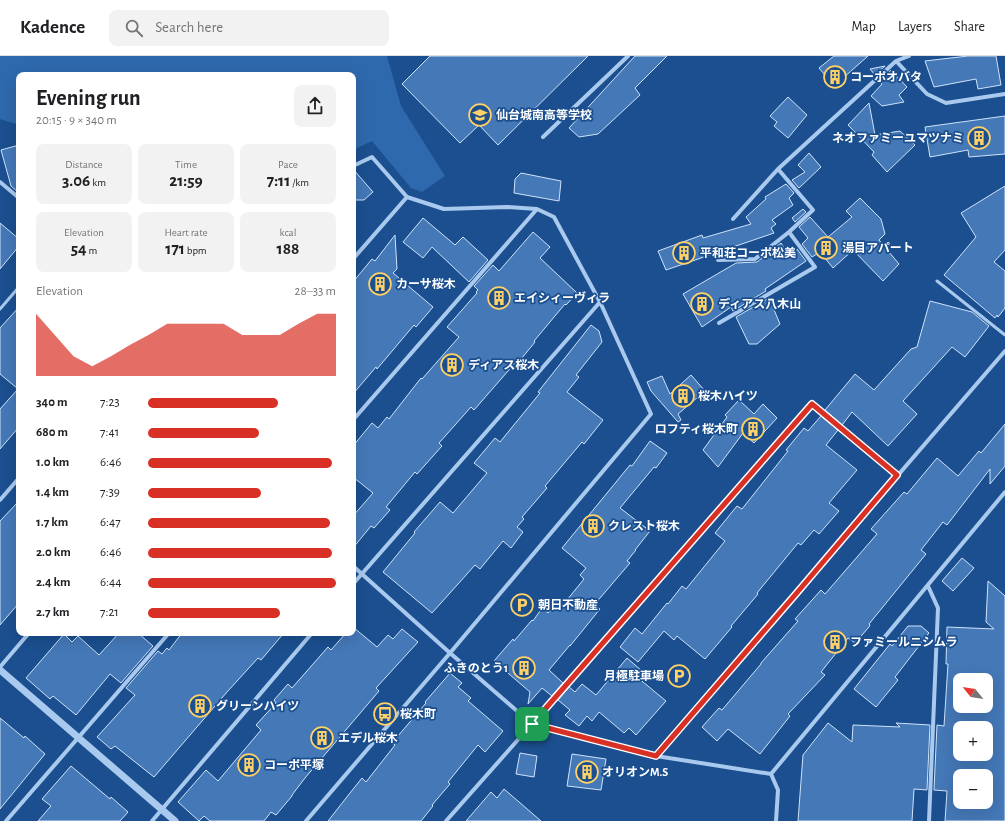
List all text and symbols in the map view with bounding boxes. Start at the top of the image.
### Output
search box [109,10,389,46]
icon: search [123,17,145,39]
text: Kadence [20,18,85,37]
text: Search here [155,20,223,35]
text: Map [851,20,876,34]
text: Layers [898,20,932,34]
text: Share [954,20,985,34]
building icon: コーポオバタ [822,64,848,90]
place label: コーポオバタ [850,70,922,83]
button: share [294,85,336,127]
text: Evening run [36,87,141,109]
school or university icon: 仙台城南高等学校 [467,102,493,128]
place label: 仙台城南高等学校 [496,108,592,121]
text: 20:15 · 9 × 340 m [36,114,117,127]
building icon: ネオファミーユマツナミ [966,125,992,151]
place label: ネオファミーユマツナミ [832,132,964,144]
text: Distance [65,159,103,170]
text: Time [175,159,197,170]
text: Pace [278,159,298,170]
text: 3.06 [62,172,90,189]
text: 21:59 [169,172,203,189]
text: 7:11 [267,172,290,189]
text: km [90,177,106,188]
text: /km [290,177,309,188]
text: Elevation [64,227,104,238]
text: Heart rate [164,227,208,238]
text: kcal [280,227,296,238]
building icon: 湯目アパート [813,235,839,261]
text: 54 [71,240,87,257]
text: 171 [165,240,185,257]
text: 188 [277,240,299,257]
building icon: 平和荘コーポ松美 [671,240,697,266]
place label: 湯目アパート [842,241,914,254]
text: m [87,245,97,256]
text: bpm [185,245,207,256]
place label: 平和荘コーポ松美 [700,246,796,259]
building icon: カーサ桜木 [367,271,393,297]
place label: カーサ桜木 [396,278,456,290]
text: Elevation [36,285,83,298]
text: 28–33 m [294,285,336,298]
building icon: エイシィーヴィラ [486,285,512,311]
place label: エイシィーヴィラ [514,291,610,304]
building icon: ディアス八木山 [689,291,715,317]
place label: ディアス八木山 [718,297,801,310]
building icon: ディアス桜木 [439,352,465,378]
place label: ディアス桜木 [468,358,539,371]
building icon: 桜木ハイツ [670,383,696,409]
place label: 桜木ハイツ [698,390,758,402]
text: 340 m [36,396,67,409]
text: 7:23 [100,396,120,409]
building icon: ロフティ桜木町 [740,416,766,442]
place label: ロフティ桜木町 [655,423,738,435]
text: 680 m [36,426,68,439]
text: 7:41 [100,426,119,439]
text: 1.0 km [36,456,69,469]
text: 6:46 [100,456,121,469]
text: 1.4 km [36,486,69,499]
text: 7:39 [100,486,120,499]
building icon: クレスト桜木 [580,513,606,539]
text: 1.7 km [36,516,68,529]
text: 6:47 [100,516,121,529]
place label: クレスト桜木 [608,520,680,532]
text: 2.0 km [36,546,71,559]
text: 6:46 [100,546,121,559]
text: 2.4 km [36,576,71,589]
text: 6:44 [100,576,122,589]
parking icon: 朝日不動産 [509,592,535,618]
place label: 朝日不動産 [538,598,598,611]
text: 2.7 km [36,606,70,619]
text: 7:21 [100,606,119,619]
building icon: ファミールニシムラ [822,629,848,655]
place label: ファミールニシムラ [850,636,957,648]
building icon: ふきのとう1 [511,655,537,681]
place label: ふきのとう1 [444,662,508,674]
parking icon: 月極駐車場 [666,663,692,689]
place label: 月極駐車場 [604,669,664,682]
north arrow [953,673,993,713]
map controls [953,673,993,809]
building icon: グリーンハイツ [187,693,213,719]
place label: グリーンハイツ [216,699,299,712]
bus stop icon: 桜木町 [372,701,398,727]
pin [515,707,549,741]
place label: 桜木町 [400,708,436,720]
icon: arrive [521,713,543,735]
button: + [953,721,993,761]
building icon: エデル桜木 [309,725,335,751]
place label: エデル桜木 [338,731,398,744]
building icon: コーポ平塚 [236,752,262,778]
place label: コーポ平塚 [264,759,324,771]
building icon: オリオンM.S [574,759,600,785]
place label: オリオンM.S [602,766,668,778]
button: − [953,769,993,809]

